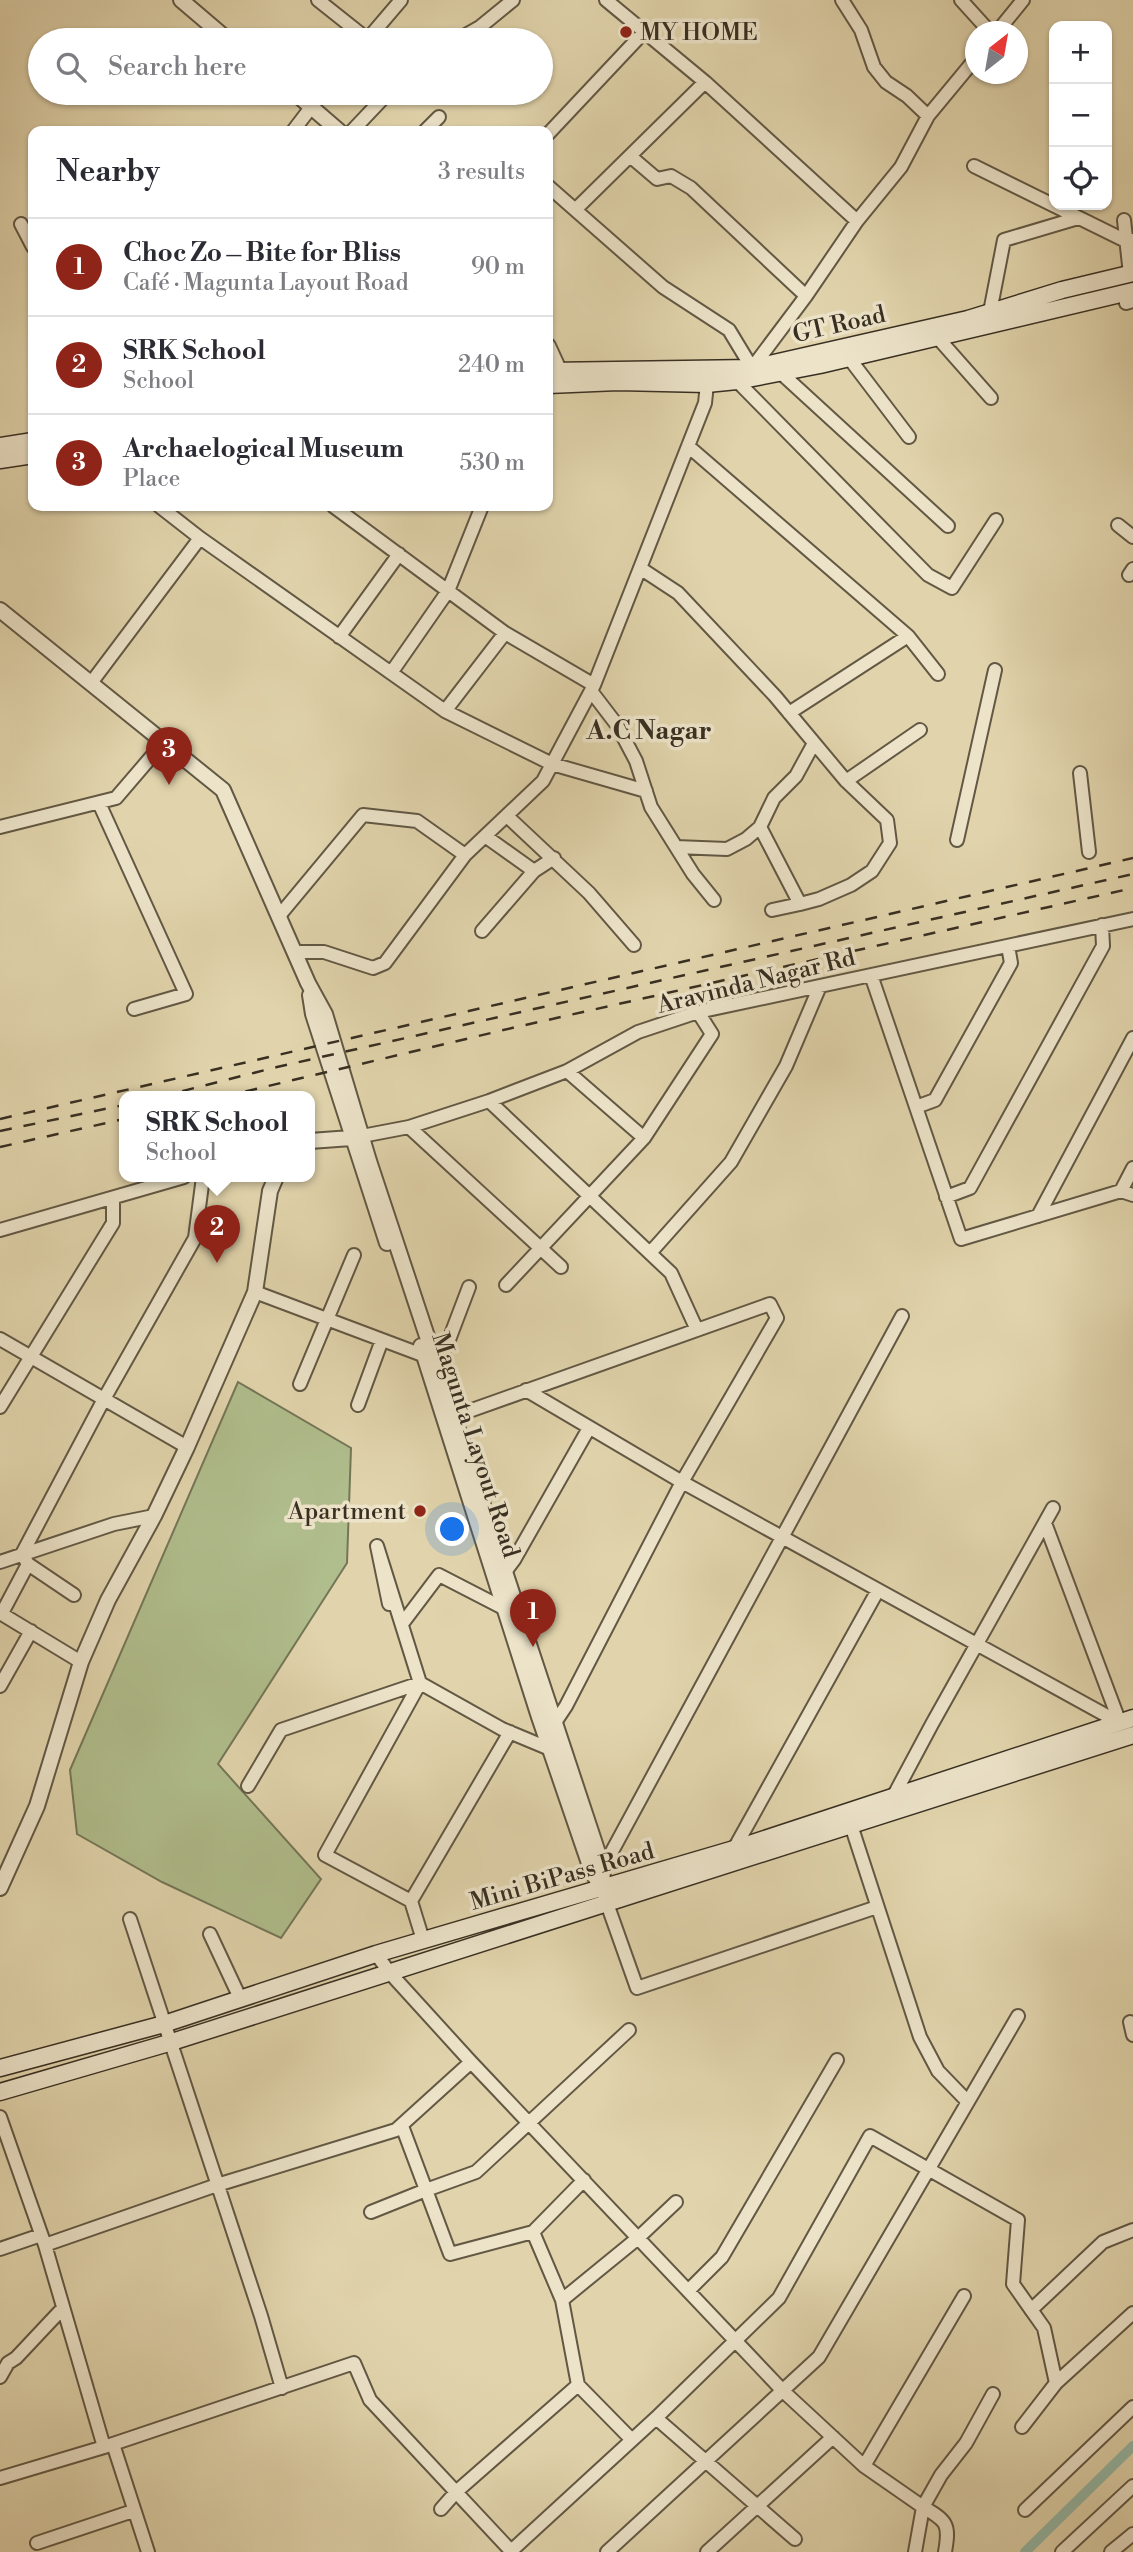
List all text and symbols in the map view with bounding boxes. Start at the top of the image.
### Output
place label: MY HOME [640,18,758,48]
north arrow [965,21,1028,84]
map controls [1049,21,1112,210]
button: + [1049,21,1112,84]
marker: MY HOME [618,24,634,40]
search box [28,28,553,105]
icon: search [52,48,90,86]
text: Search here [108,51,247,83]
button: − [1049,84,1112,147]
button: locate [1049,147,1112,210]
text: Nearby [56,153,160,191]
text: 3 results [438,158,525,186]
text: Choc Zo – Bite for Bliss [123,237,401,269]
text: 1 [73,253,85,281]
text: 90 m [471,253,525,281]
text: Café · Magunta Layout Road [123,269,408,297]
street label: GT Road [790,300,889,350]
text: SRK School [123,335,266,367]
text: 2 [72,351,86,379]
text: 240 m [458,351,525,379]
text: School [123,367,194,395]
text: Archaelogical Museum [123,433,404,465]
text: 3 [72,449,86,477]
text: 530 m [459,449,525,477]
text: Place [123,465,180,493]
district label: A.C Nagar [585,715,712,747]
pin: 3 [146,727,192,785]
street label: Aravinda Nagar Rd [653,943,859,1021]
popup [119,1091,315,1182]
text: SRK School [146,1107,288,1139]
text: School [146,1139,217,1167]
pin: 2 [194,1205,240,1263]
street label: Magunta Layout Road [424,1329,526,1562]
place label: Apartment [287,1497,406,1527]
marker: Apartment [412,1503,428,1519]
your location [435,1512,469,1546]
pin: 1 [510,1589,556,1647]
street label: Mini BiPass Road [467,1836,658,1918]

